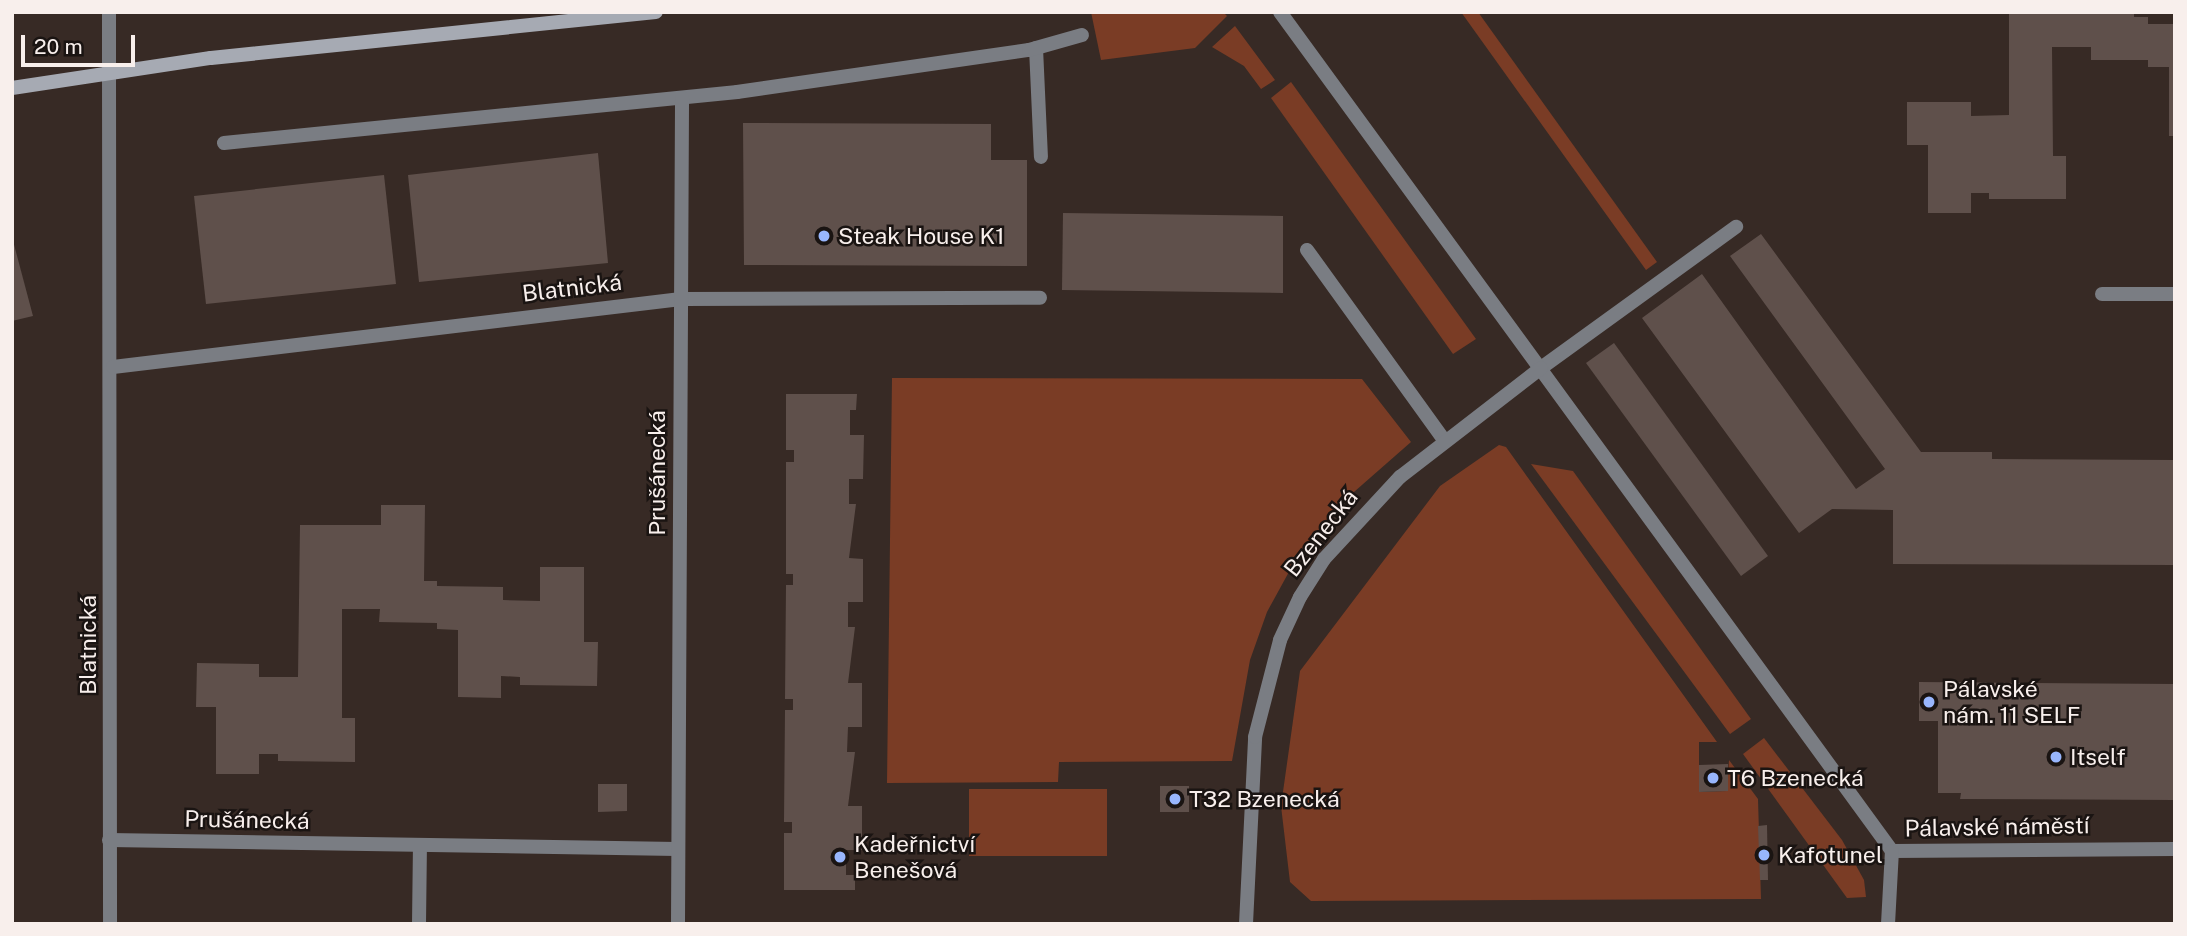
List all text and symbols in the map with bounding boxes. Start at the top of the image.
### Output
scale bar [24,21,138,65]
text: 20 m [34,34,83,59]
place label: Steak House K1 [838,222,1005,250]
marker: Steak House K1 [816,228,832,244]
street label: Blatnická [521,268,623,308]
street label: Prušánecká [643,410,671,536]
street label: Bzenecká [1278,484,1364,582]
street label: Blatnická [74,595,102,695]
place label: Pálavské nám. 11 SELF [1943,675,2081,729]
marker: Pálavské nám. 11 SELF [1921,694,1937,710]
place label: Itself [2070,743,2126,771]
marker: Itself [2048,749,2064,765]
place label: T6 Bzenecká [1727,764,1864,792]
marker: T6 Bzenecká [1705,770,1721,786]
place label: T32 Bzenecká [1189,785,1340,813]
marker: T32 Bzenecká [1167,791,1183,807]
street label: Prušánecká [184,805,310,835]
street label: Pálavské náměstí [1904,812,2090,842]
place label: Kadeřnictví Benešová [854,830,975,884]
place label: Kafotunel [1778,841,1883,869]
marker: Kafotunel [1756,847,1772,863]
marker: Kadeřnictví Benešová [832,849,848,865]

